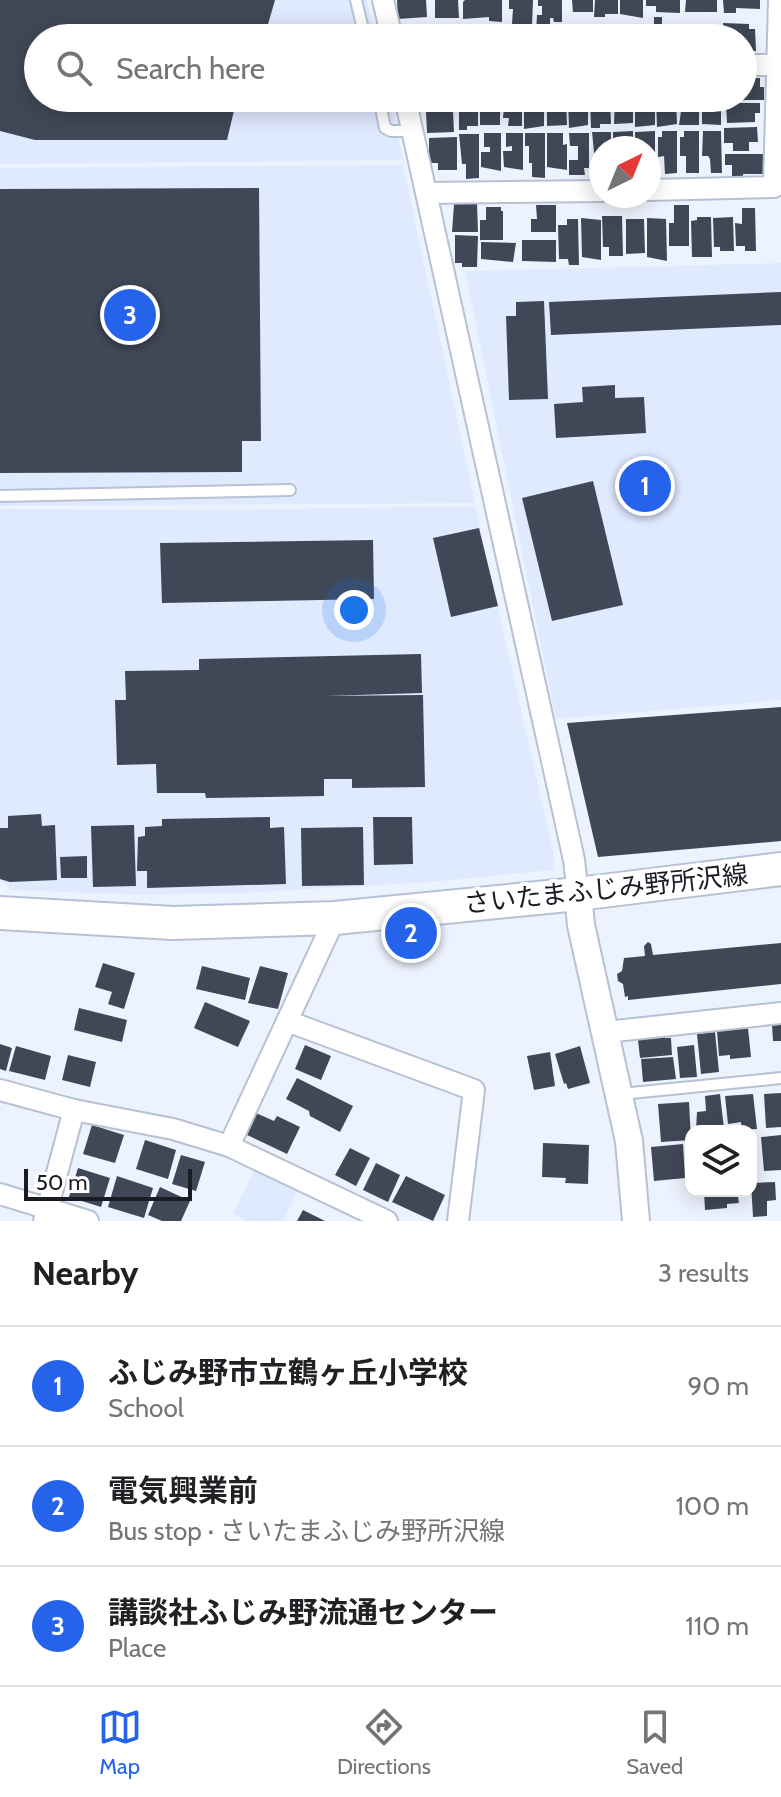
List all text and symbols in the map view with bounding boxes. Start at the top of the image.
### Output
search box [24,24,757,112]
icon: search [52,46,96,90]
text: Search here [116,50,265,87]
north arrow [589,136,661,208]
pin: 3 [104,285,156,345]
pin: 1 [619,456,671,516]
your location [334,590,374,630]
street label: さいたまふじみ野所沢線 [462,858,750,920]
pin: 2 [385,903,437,963]
map controls [685,1125,757,1197]
button: layers [685,1125,757,1197]
scale bar [24,1165,192,1201]
text: 50 m [36,1169,88,1196]
text: Nearby [32,1252,139,1294]
text: 3 results [658,1257,749,1289]
text: ふじみ野市立鶴ヶ丘小学校 [108,1354,468,1391]
text: 1 [53,1370,63,1402]
text: 90 m [687,1370,749,1402]
text: School [108,1392,184,1424]
text: 電気興業前 [108,1472,258,1509]
text: 2 [51,1490,65,1522]
text: 100 m [676,1490,749,1522]
text: Bus stop · さいたまふじみ野所沢線 [108,1515,505,1547]
text: 講談社ふじみ野流通センター [108,1594,498,1631]
text: 3 [51,1610,65,1642]
text: 110 m [685,1610,749,1642]
text: Place [108,1632,166,1664]
tab: Map [98,1705,142,1780]
tab: Directions [337,1705,431,1780]
tab: Saved [626,1705,683,1780]

